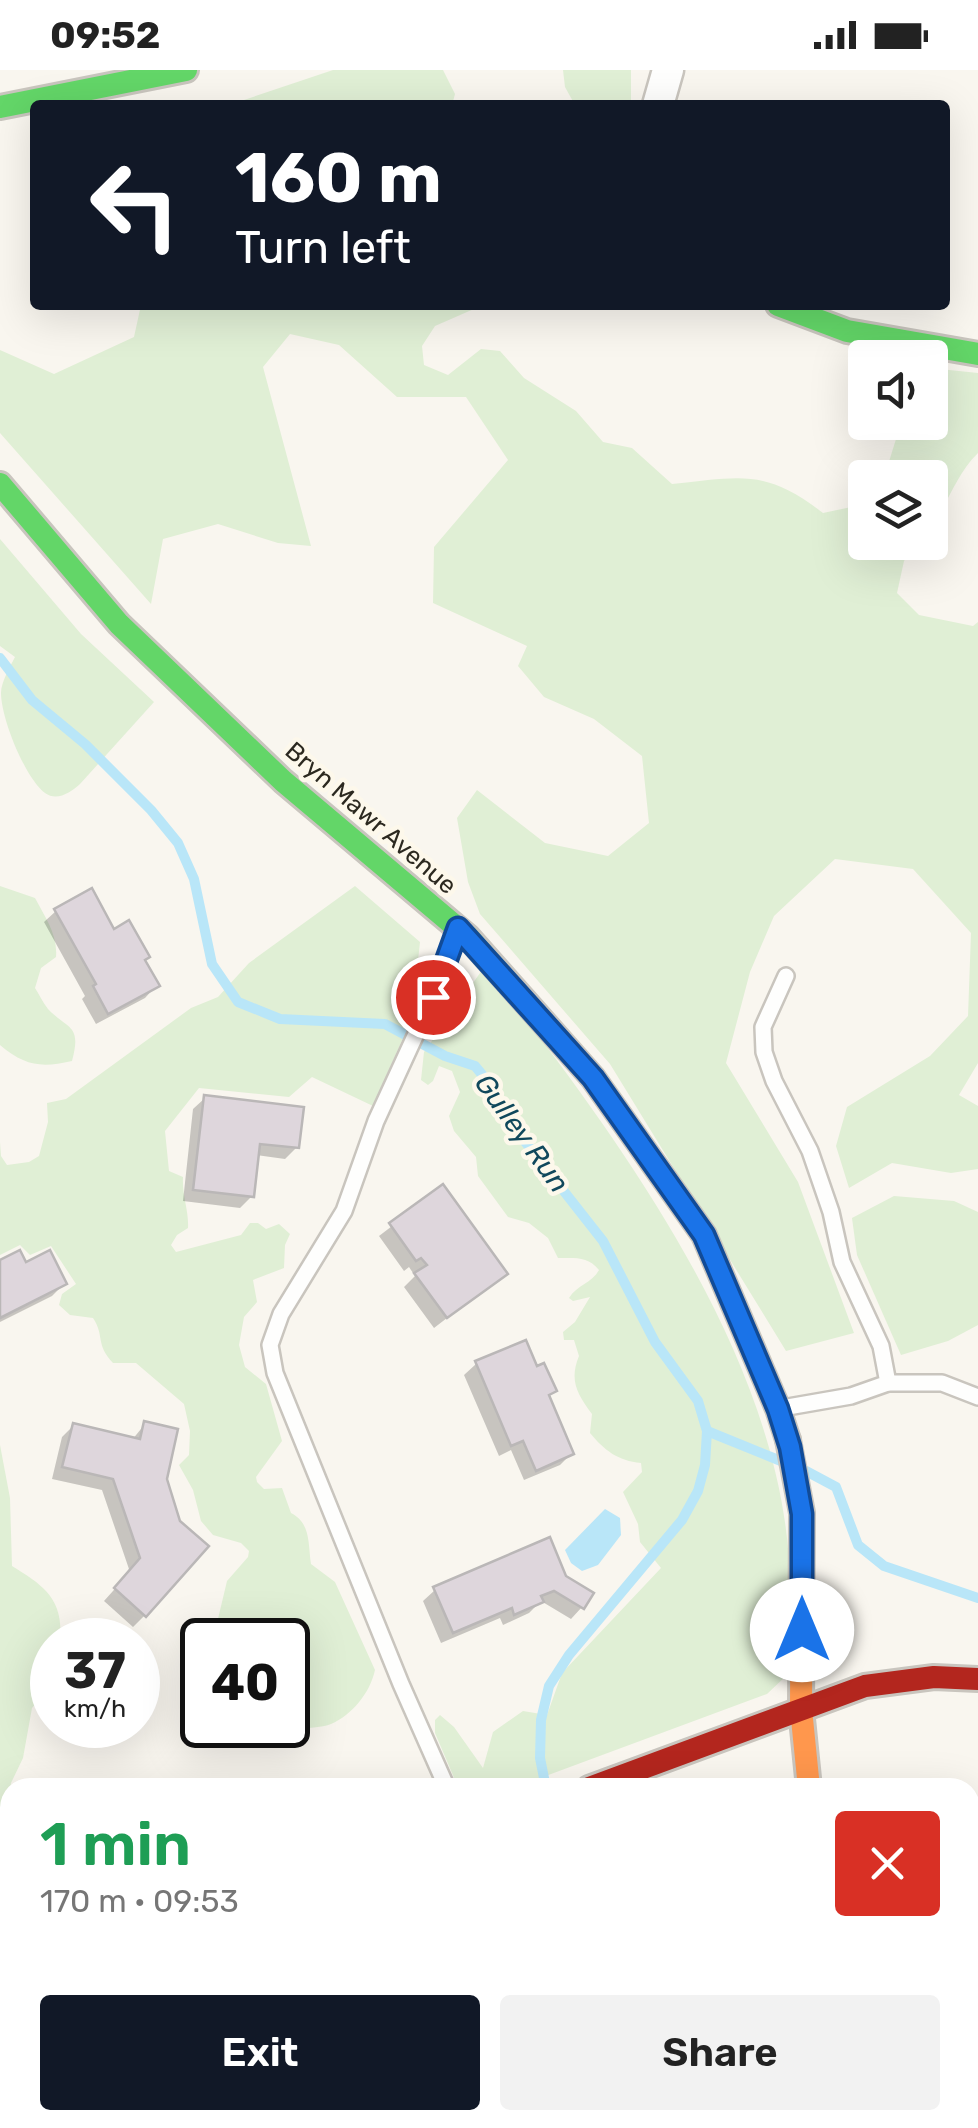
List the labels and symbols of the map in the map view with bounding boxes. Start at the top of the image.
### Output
street label: Bryn Mawr Avenue [280,736,462,900]
pin [391,955,476,1040]
water label: Gulley Run [468,1067,576,1199]
position arrow [750,1578,854,1682]
speed limit sign: 40 [180,1618,310,1748]

